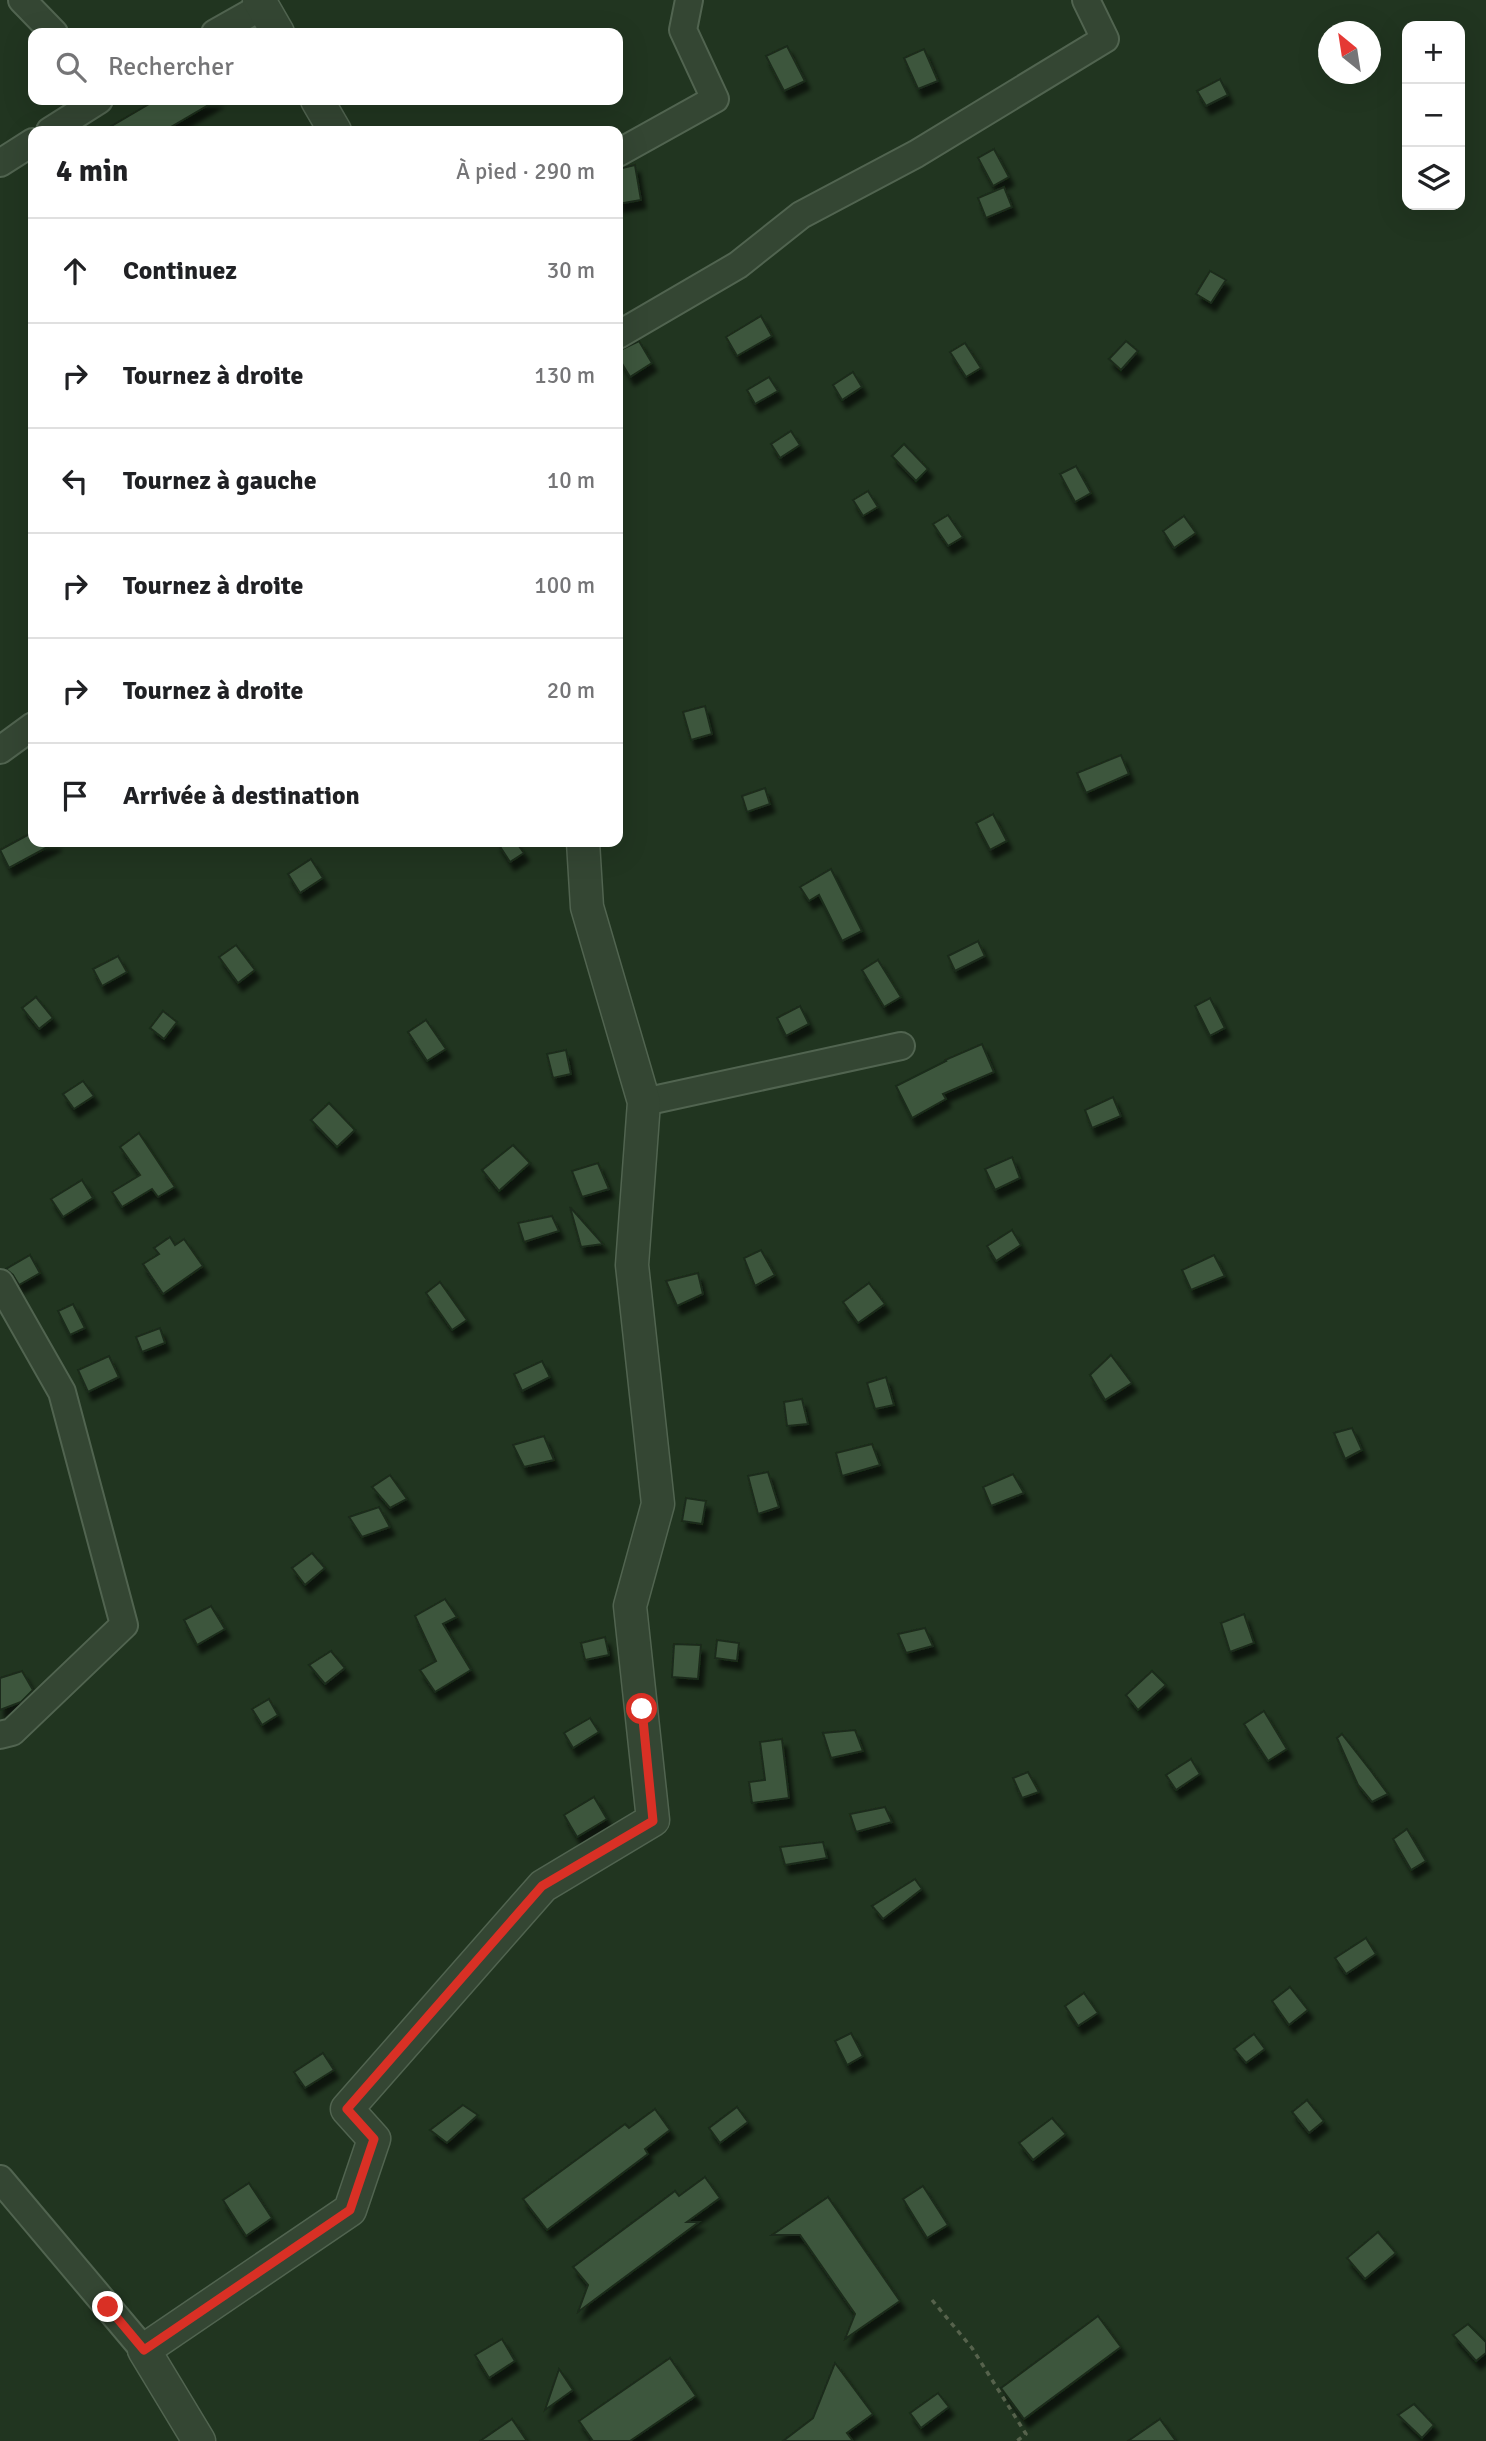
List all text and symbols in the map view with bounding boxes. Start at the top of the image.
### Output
north arrow [1318,21,1381,84]
map controls [1402,21,1465,210]
button: + [1402,21,1465,84]
search box [28,28,623,105]
icon: search [52,48,90,86]
text: Rechercher [108,51,234,83]
button: − [1402,84,1465,147]
button: layers [1402,147,1465,210]
text: 4 min [56,153,128,190]
text: À pied · 290 m [456,157,595,186]
icon: ahead [56,252,94,290]
text: Continuez [123,255,237,287]
text: 30 m [547,256,595,285]
icon: right [56,357,94,395]
text: Tournez à droite [123,360,303,392]
text: 130 m [534,361,595,390]
icon: left [56,462,94,500]
text: Tournez à gauche [123,465,317,497]
text: 10 m [547,466,595,495]
icon: right [56,567,94,605]
text: Tournez à droite [123,570,303,602]
text: 100 m [534,571,595,600]
icon: right [56,672,94,710]
text: Tournez à droite [123,675,303,707]
text: 20 m [547,676,595,705]
icon: arrive [56,777,94,815]
text: Arrivée à destination [123,780,360,812]
route start [626,1693,657,1724]
route end [92,2291,123,2322]

